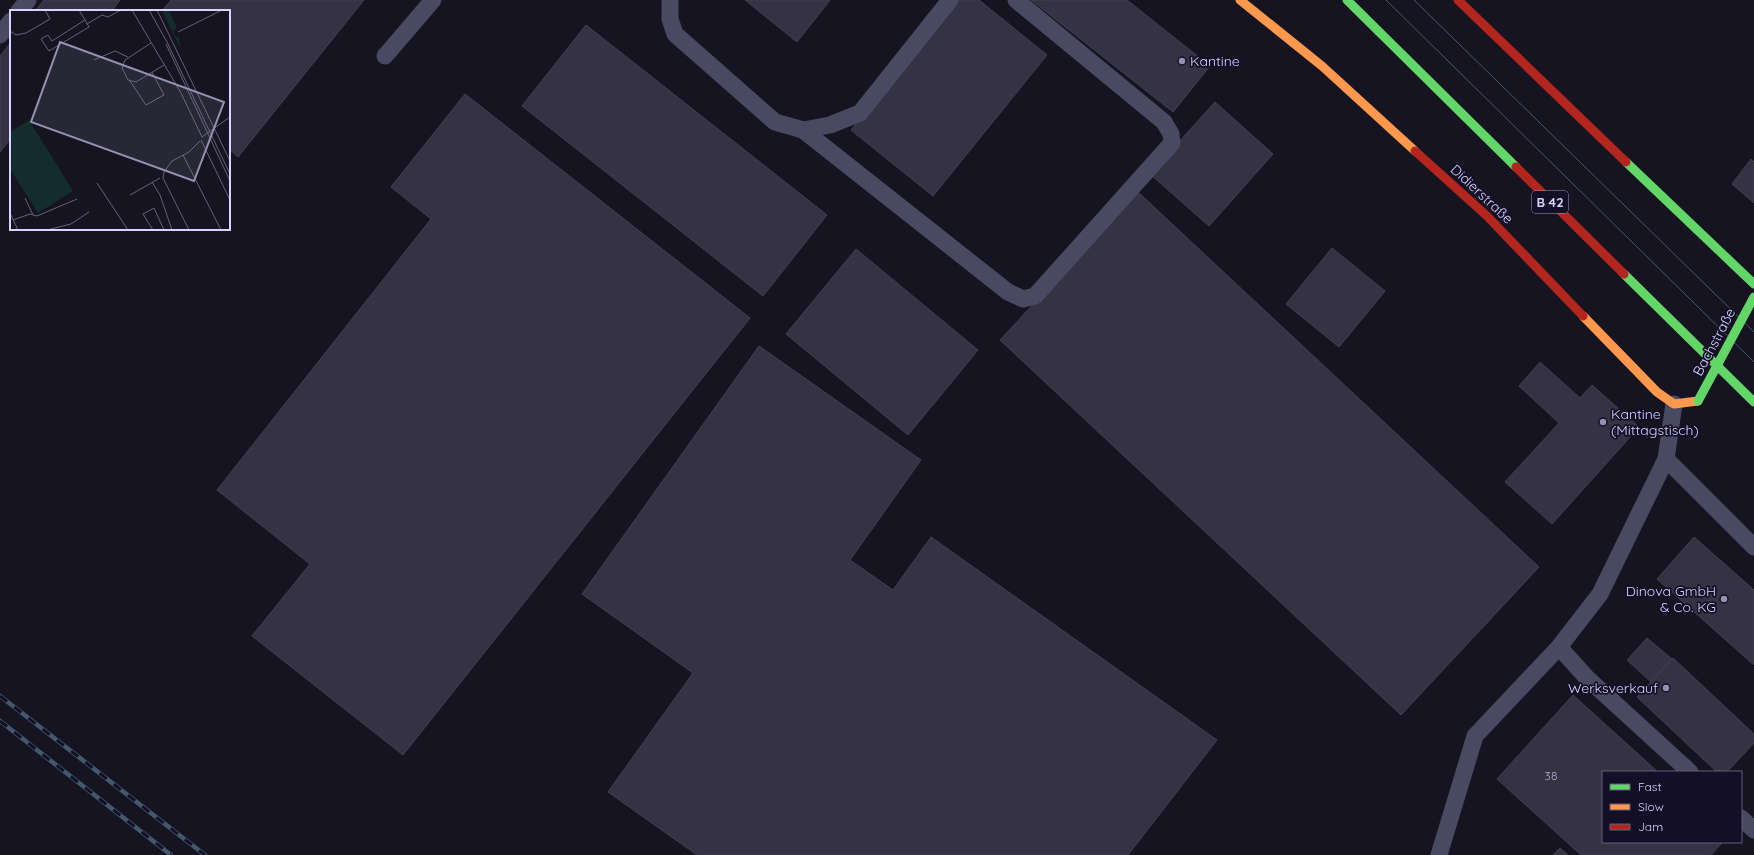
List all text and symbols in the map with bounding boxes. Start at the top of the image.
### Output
inset map [10,10,230,230]
place label: Kantine [1190,52,1240,70]
marker: Kantine [1177,56,1187,66]
street label: Didierstraße [1447,160,1517,228]
road number: B 42 [1532,191,1568,213]
street label: Bachstraße [1689,305,1739,379]
place label: Kantine (Mittagstisch) [1611,405,1699,439]
marker: Kantine (Mittagstisch) [1598,417,1608,427]
place label: Dinova GmbH & Co. KG [1626,582,1716,616]
marker: Dinova GmbH & Co. KG [1719,594,1729,604]
place label: Werksverkauf [1568,679,1658,697]
marker: Werksverkauf [1661,683,1671,693]
house number: 38 [1545,768,1557,783]
legend [1602,771,1742,843]
text: Fast [1638,779,1662,794]
text: Slow [1638,799,1664,814]
text: Jam [1638,819,1663,834]

